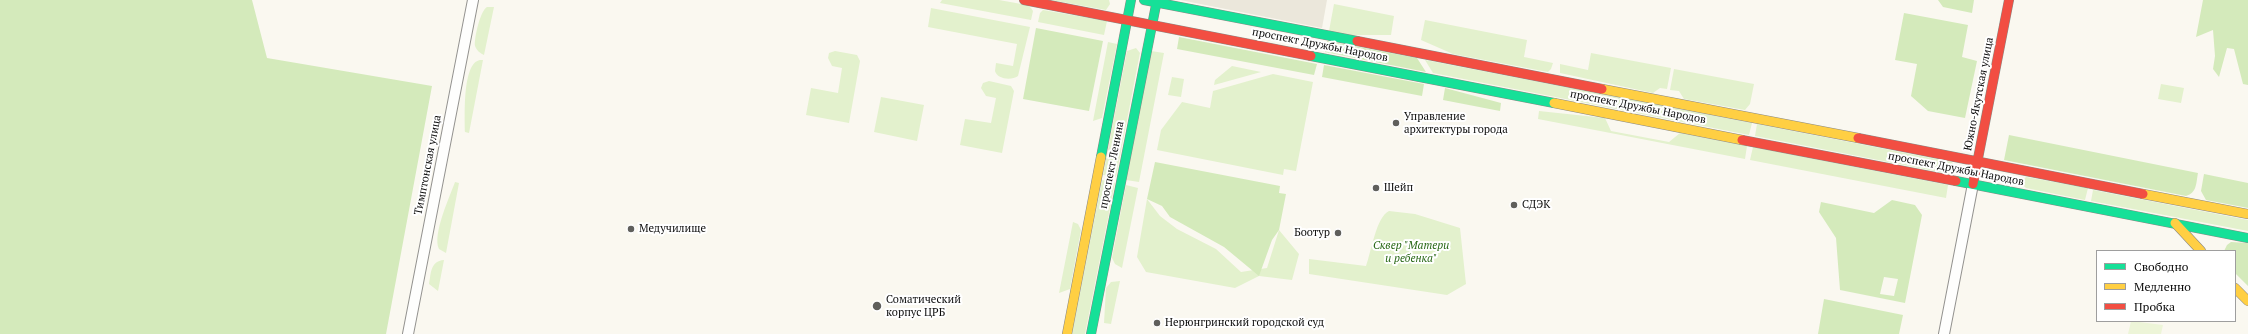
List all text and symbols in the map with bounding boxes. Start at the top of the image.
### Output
street label: проспект Дружбы Народов [1251,25,1389,65]
street label: Южно-Якутская улица [1962,36,1996,152]
street label: проспект Дружбы Народов [1569,87,1707,127]
place label: Управление архитектуры города [1404,110,1508,136]
street label: Тимптонская улица [412,114,444,216]
marker: Управление архитектуры города [1391,118,1401,128]
street label: проспект Ленина [1097,120,1127,210]
street label: проспект Дружбы Народов [1887,149,2025,189]
place label: Шейп [1384,181,1413,195]
marker: Шейп [1371,183,1381,193]
place label: СДЭК [1522,198,1550,212]
marker: СДЭК [1509,200,1519,210]
place label: Медучилище [639,222,706,236]
marker: Медучилище [626,224,636,234]
place label: Боотур [1294,226,1330,240]
marker: Боотур [1333,228,1343,238]
park label: Сквер "Матери и ребенка" [1373,239,1449,265]
legend [2096,250,2236,322]
text: Свободно [2134,259,2188,274]
text: Медленно [2134,279,2191,294]
place label: Соматический корпус ЦРБ [886,293,961,319]
text: Пробка [2134,299,2175,314]
marker: Соматический корпус ЦРБ [871,300,883,312]
place label: Нерюнгринский городской суд [1165,316,1324,330]
marker: Нерюнгринский городской суд [1152,318,1162,328]

